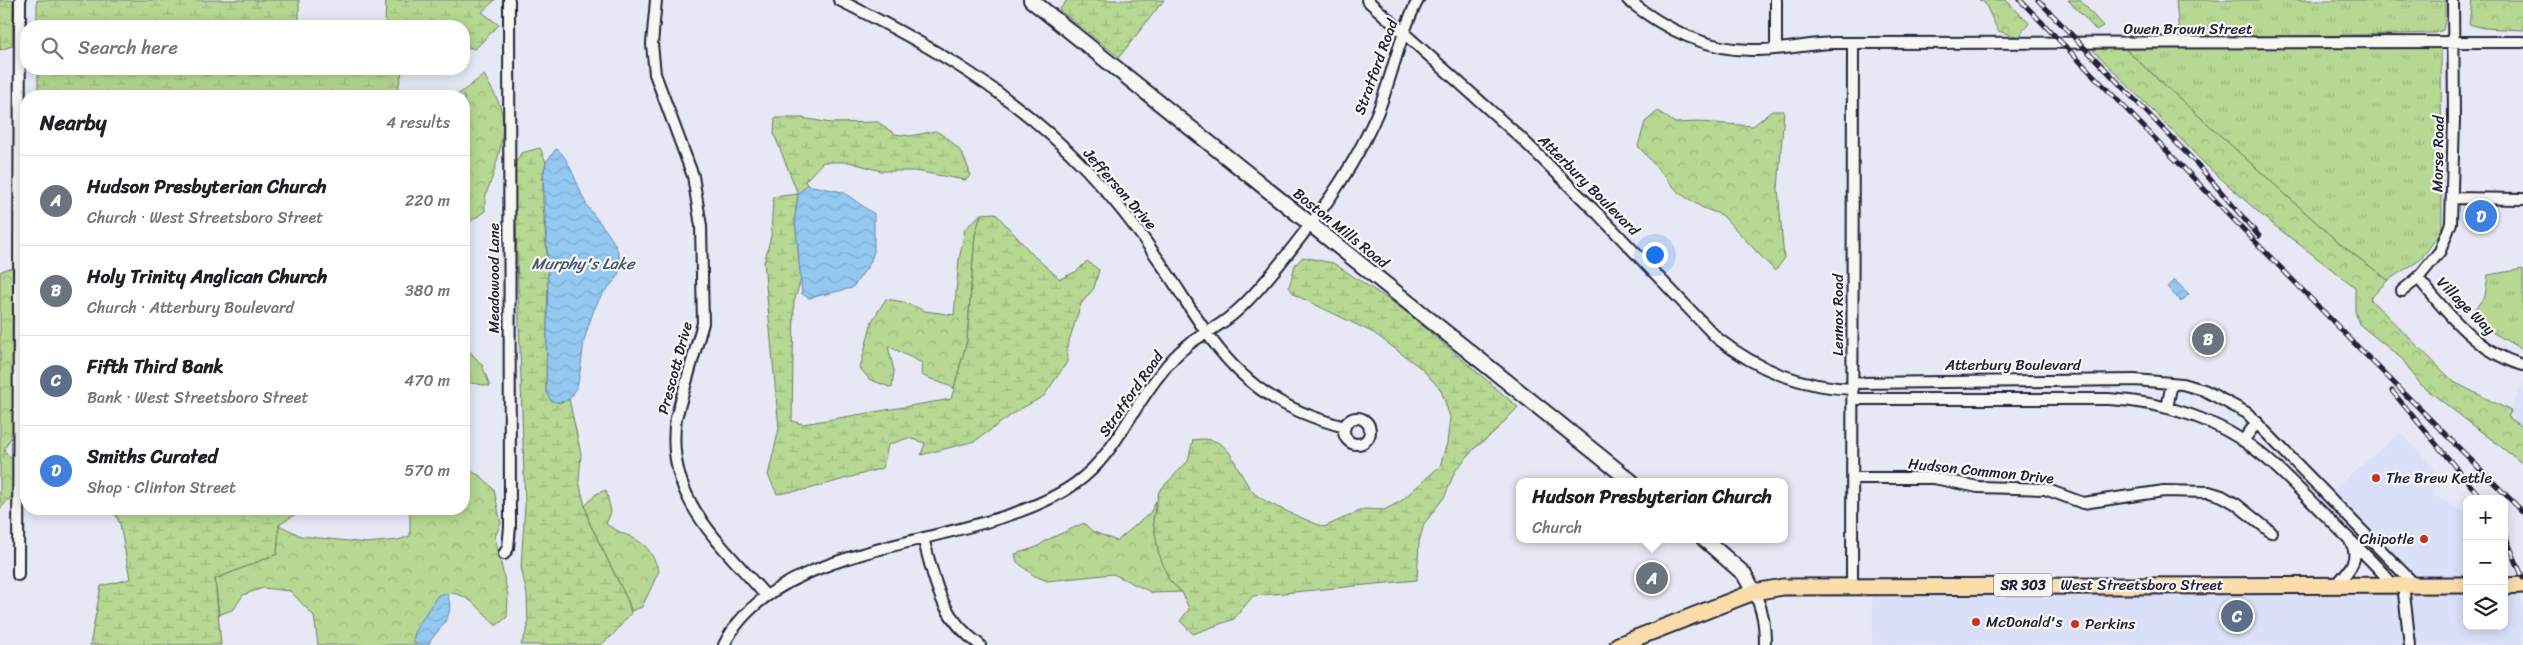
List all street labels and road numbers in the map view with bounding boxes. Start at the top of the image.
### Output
street label: Stratford Road [1347,15,1406,118]
street label: Owen Brown Street [2124,16,2253,42]
street label: Morse Road [2424,114,2452,192]
street label: Atterbury Boulevard [1531,127,1647,243]
street label: Jefferson Drive [1076,141,1164,236]
street label: Boston Mills Road [1287,181,1396,276]
street label: Meadowood Lane [481,222,507,333]
street label: Village Way [2430,270,2502,342]
street label: Lennox Road [1825,273,1851,356]
street label: Prescott Drive [650,318,700,417]
street label: Stratford Road [1092,345,1171,442]
street label: Atterbury Boulevard [1944,352,2082,378]
street label: Hudson Common Drive [1907,450,2055,492]
street label: West Streetsboro Street [2061,572,2224,598]
road number: SR 303 [1994,574,2052,596]

